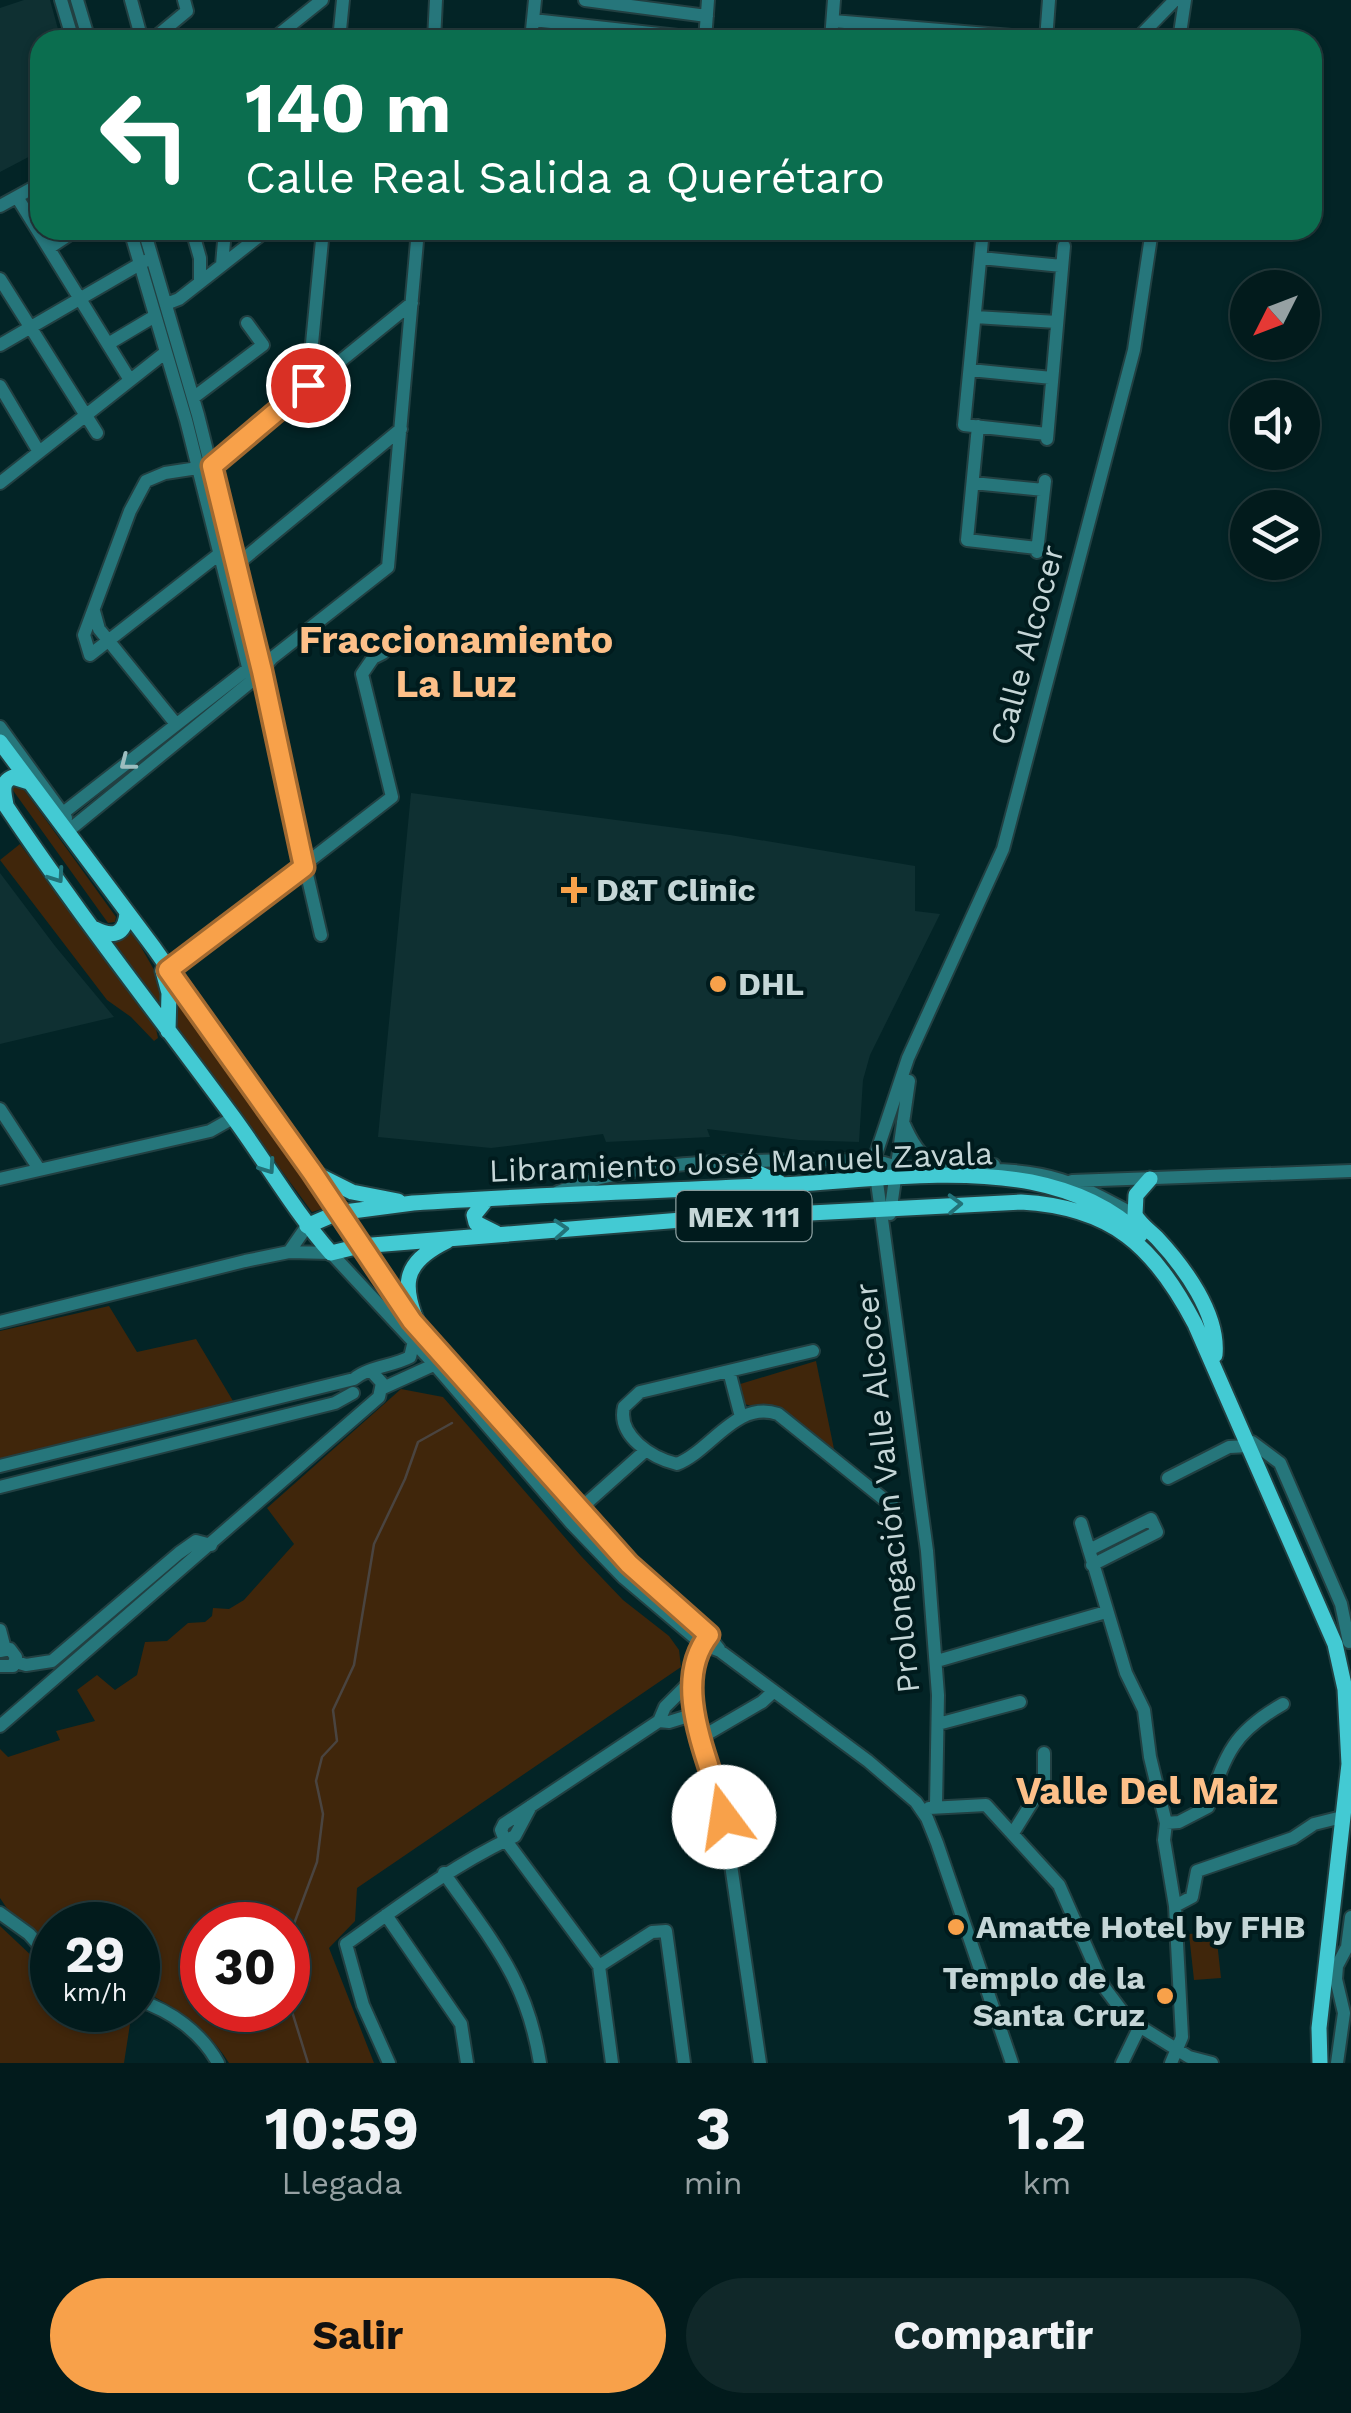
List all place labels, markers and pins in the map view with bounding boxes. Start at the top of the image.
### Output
pin [266,343,351,428]
place label: D&T Clinic [596,871,756,909]
marker: D&T Clinic [561,877,587,903]
place label: DHL [738,965,804,1003]
marker: DHL [707,973,729,995]
place label: Amatte Hotel by FHB [976,1908,1305,1946]
marker: Amatte Hotel by FHB [945,1916,967,1938]
place label: Templo de la Santa Cruz [943,1959,1145,2034]
marker: Templo de la Santa Cruz [1154,1985,1176,2007]

